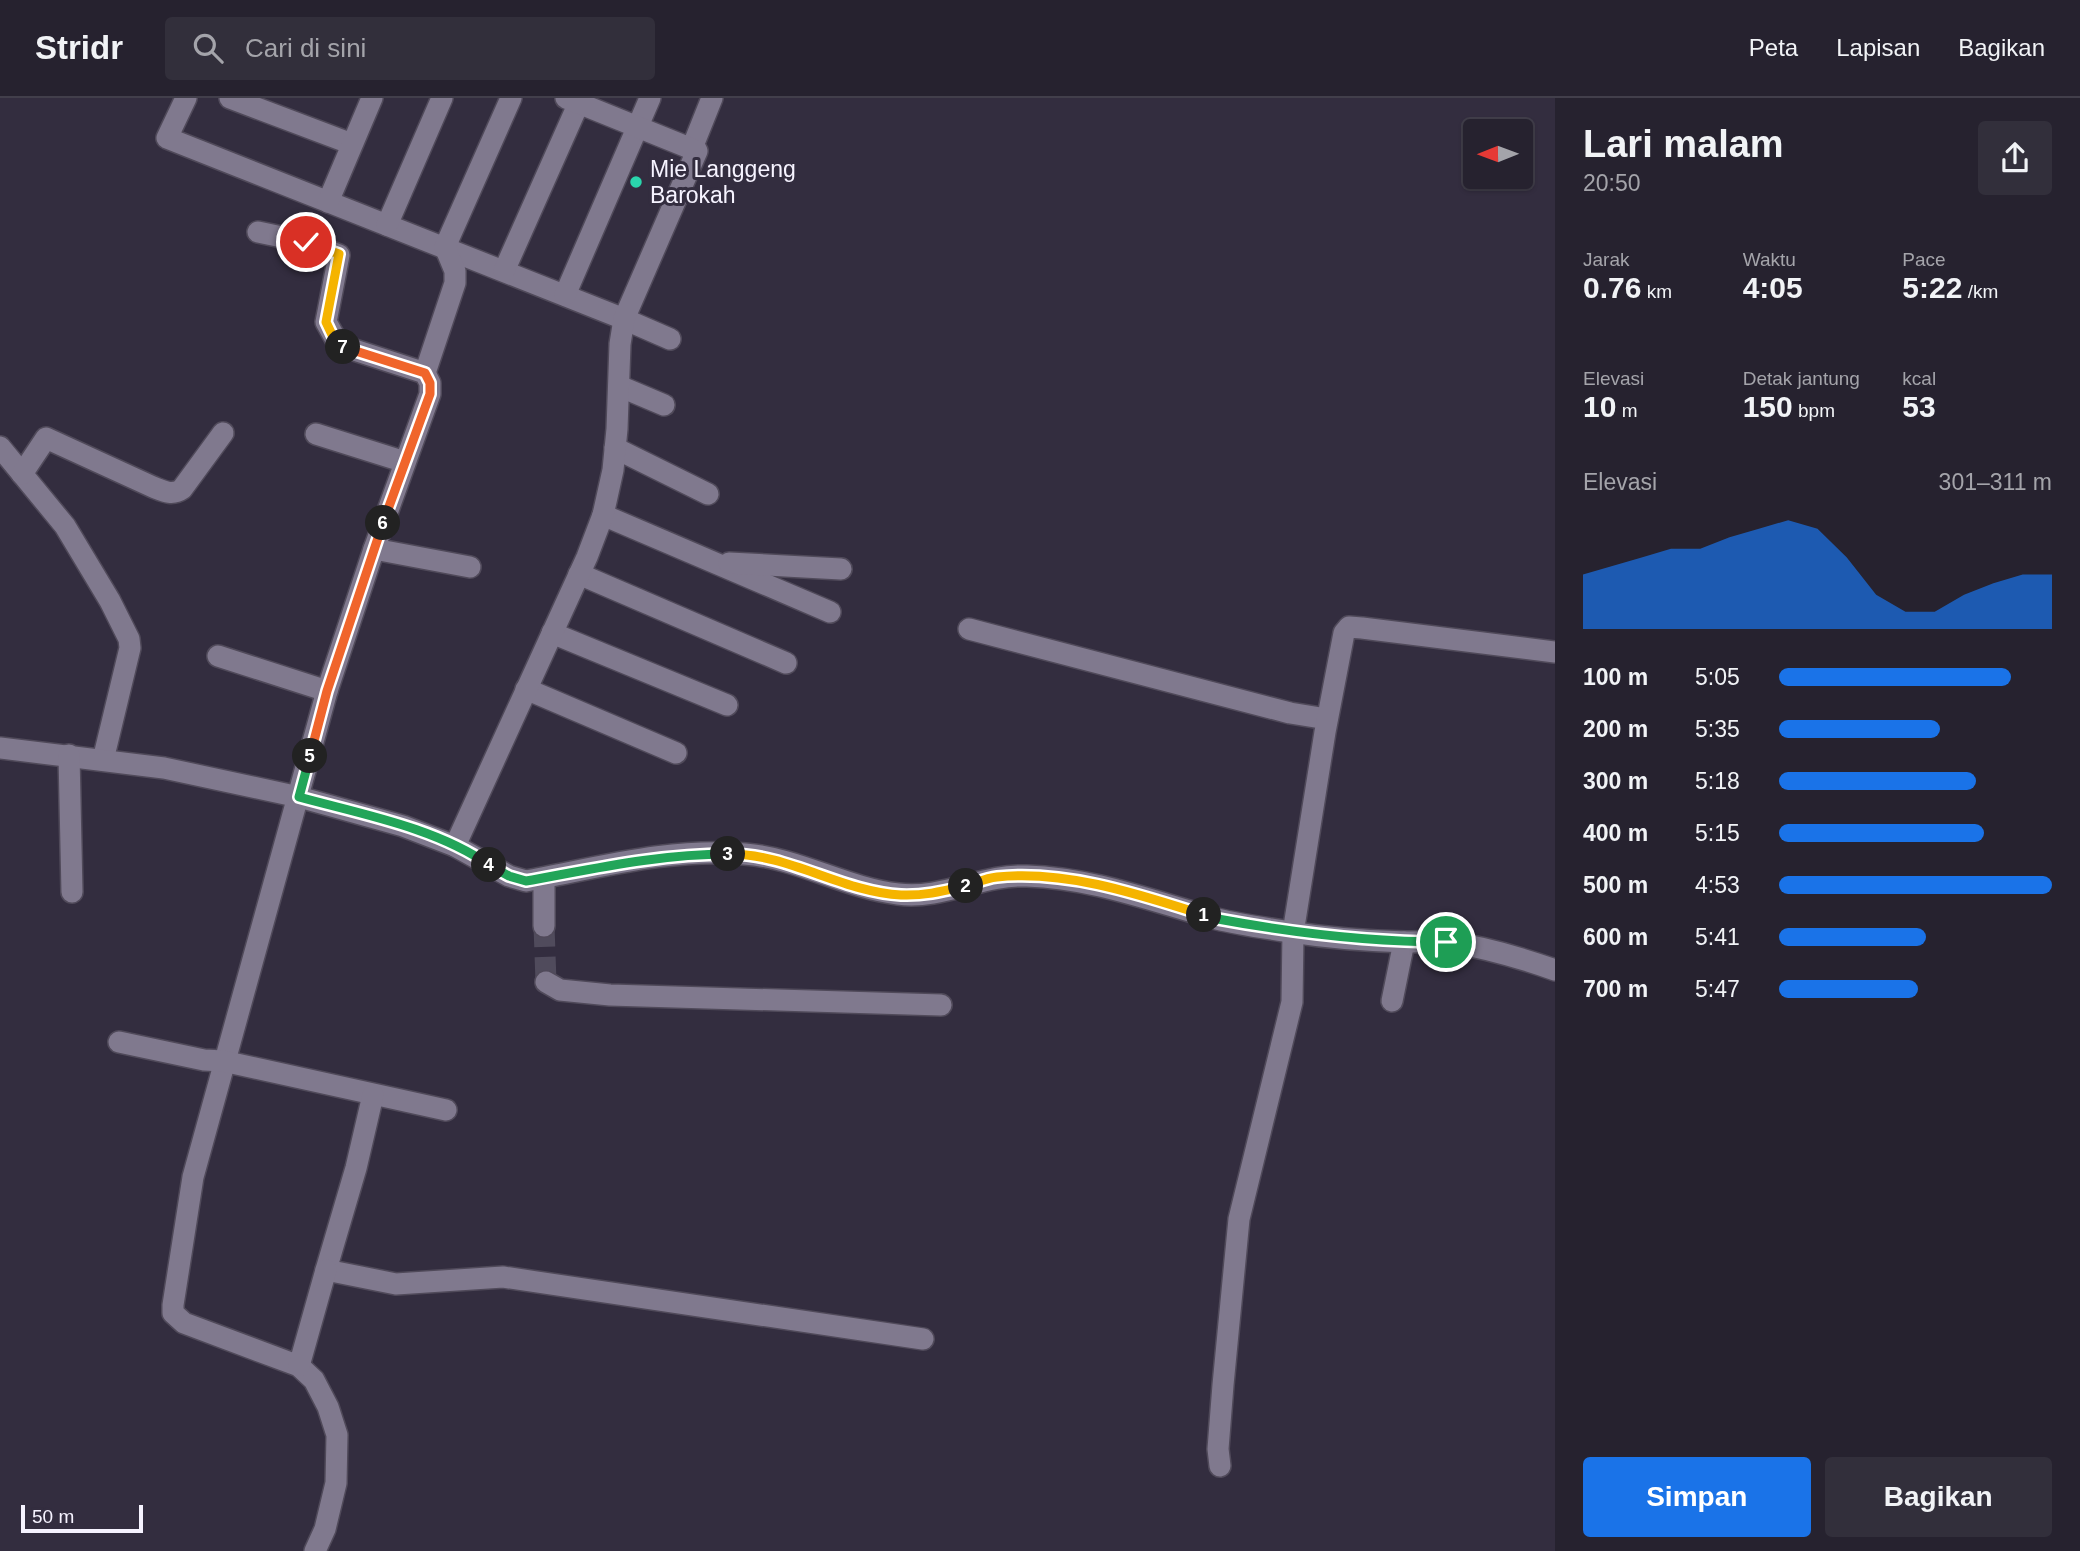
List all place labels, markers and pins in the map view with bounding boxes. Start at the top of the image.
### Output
place label: Mie Langgeng Barokah [650,156,796,208]
marker: Mie Langgeng Barokah [628,174,644,190]
pin [276,212,336,272]
pin: 7 [326,330,360,364]
pin: 6 [366,506,400,540]
pin: 5 [292,738,328,774]
pin: 3 [710,836,746,872]
pin: 4 [472,848,506,882]
pin: 2 [948,868,984,904]
pin: 1 [1186,898,1222,932]
pin [1416,912,1476,972]

